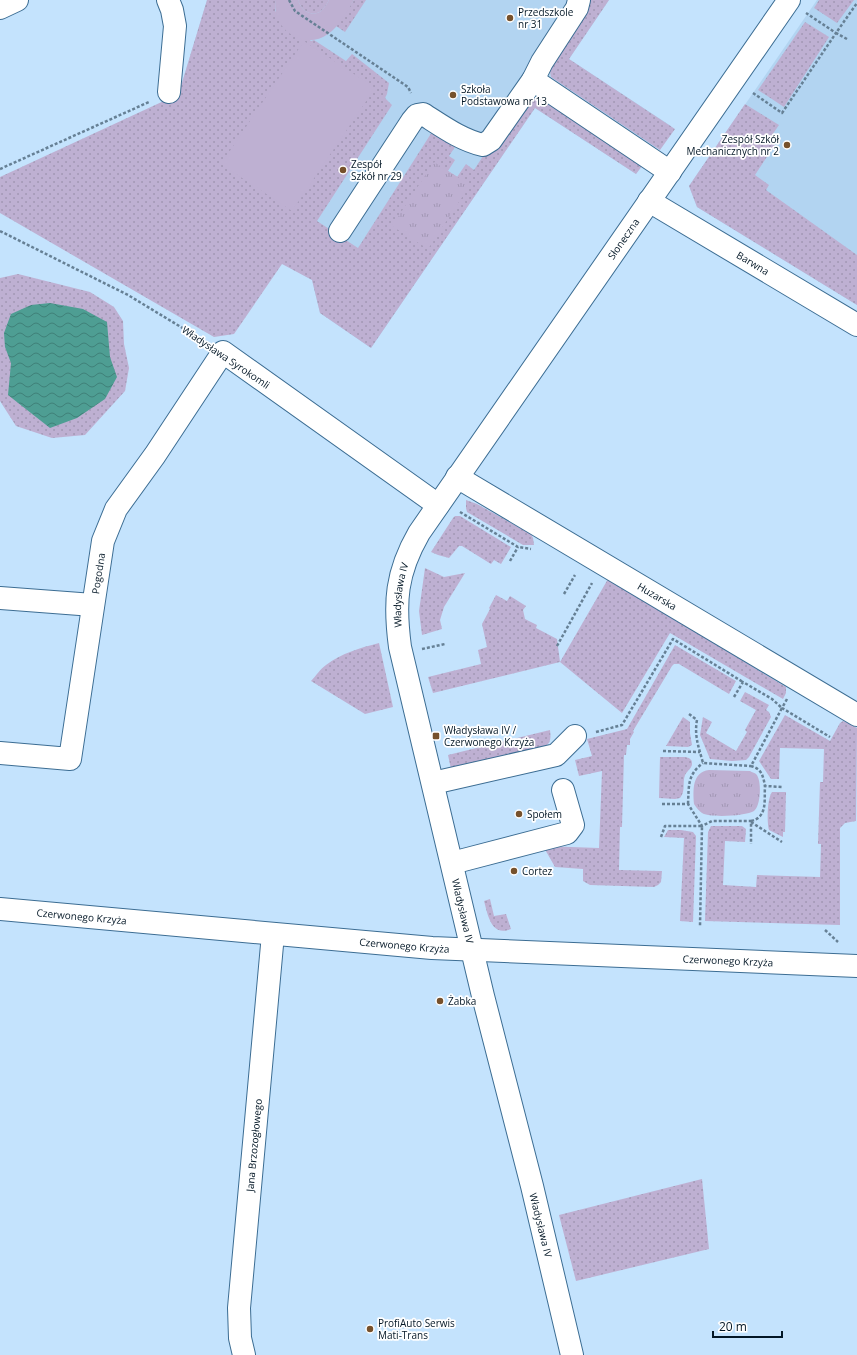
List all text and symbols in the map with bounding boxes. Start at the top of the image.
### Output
place label: Przedszkole nr 31 [518,5,574,31]
marker: Przedszkole nr 31 [505,13,515,23]
place label: Szkoła Podstawowa nr 13 [461,82,547,108]
marker: Szkoła Podstawowa nr 13 [448,90,458,100]
place label: Zespół Szkół Mechanicznych nr 2 [687,132,779,158]
marker: Zespół Szkół Mechanicznych nr 2 [782,140,792,150]
place label: Zespół Szkół nr 29 [351,157,402,183]
marker: Zespół Szkół nr 29 [338,165,348,175]
street label: Słoneczna [604,215,642,262]
street label: Barwna [734,248,772,278]
street label: Władysława Syrokomli [179,322,273,392]
street label: Pogodna [88,552,108,595]
street label: Władysława IV [390,560,412,628]
street label: Huzarska [635,579,679,613]
place label: Władysława IV / Czerwonego Krzyża [444,723,534,749]
marker: Władysława IV / Czerwonego Krzyża [431,731,441,741]
place label: Społem [527,807,562,821]
marker: Społem [514,809,524,819]
place label: Cortez [522,864,553,878]
marker: Cortez [509,866,519,876]
street label: Władysława IV [449,877,477,945]
street label: Czerwonego Krzyża [36,905,127,927]
street label: Czerwonego Krzyża [359,934,450,956]
street label: Czerwonego Krzyża [682,952,773,969]
place label: Żabka [448,994,476,1008]
marker: Żabka [435,996,445,1006]
street label: Jana Brzozogłowego [243,1098,265,1193]
street label: Władysława IV [526,1191,556,1259]
scale bar [713,1313,782,1339]
place label: ProfiAuto Serwis Mati-Trans [378,1316,455,1342]
text: 20 m [719,1318,747,1335]
marker: ProfiAuto Serwis Mati-Trans [365,1324,375,1334]

